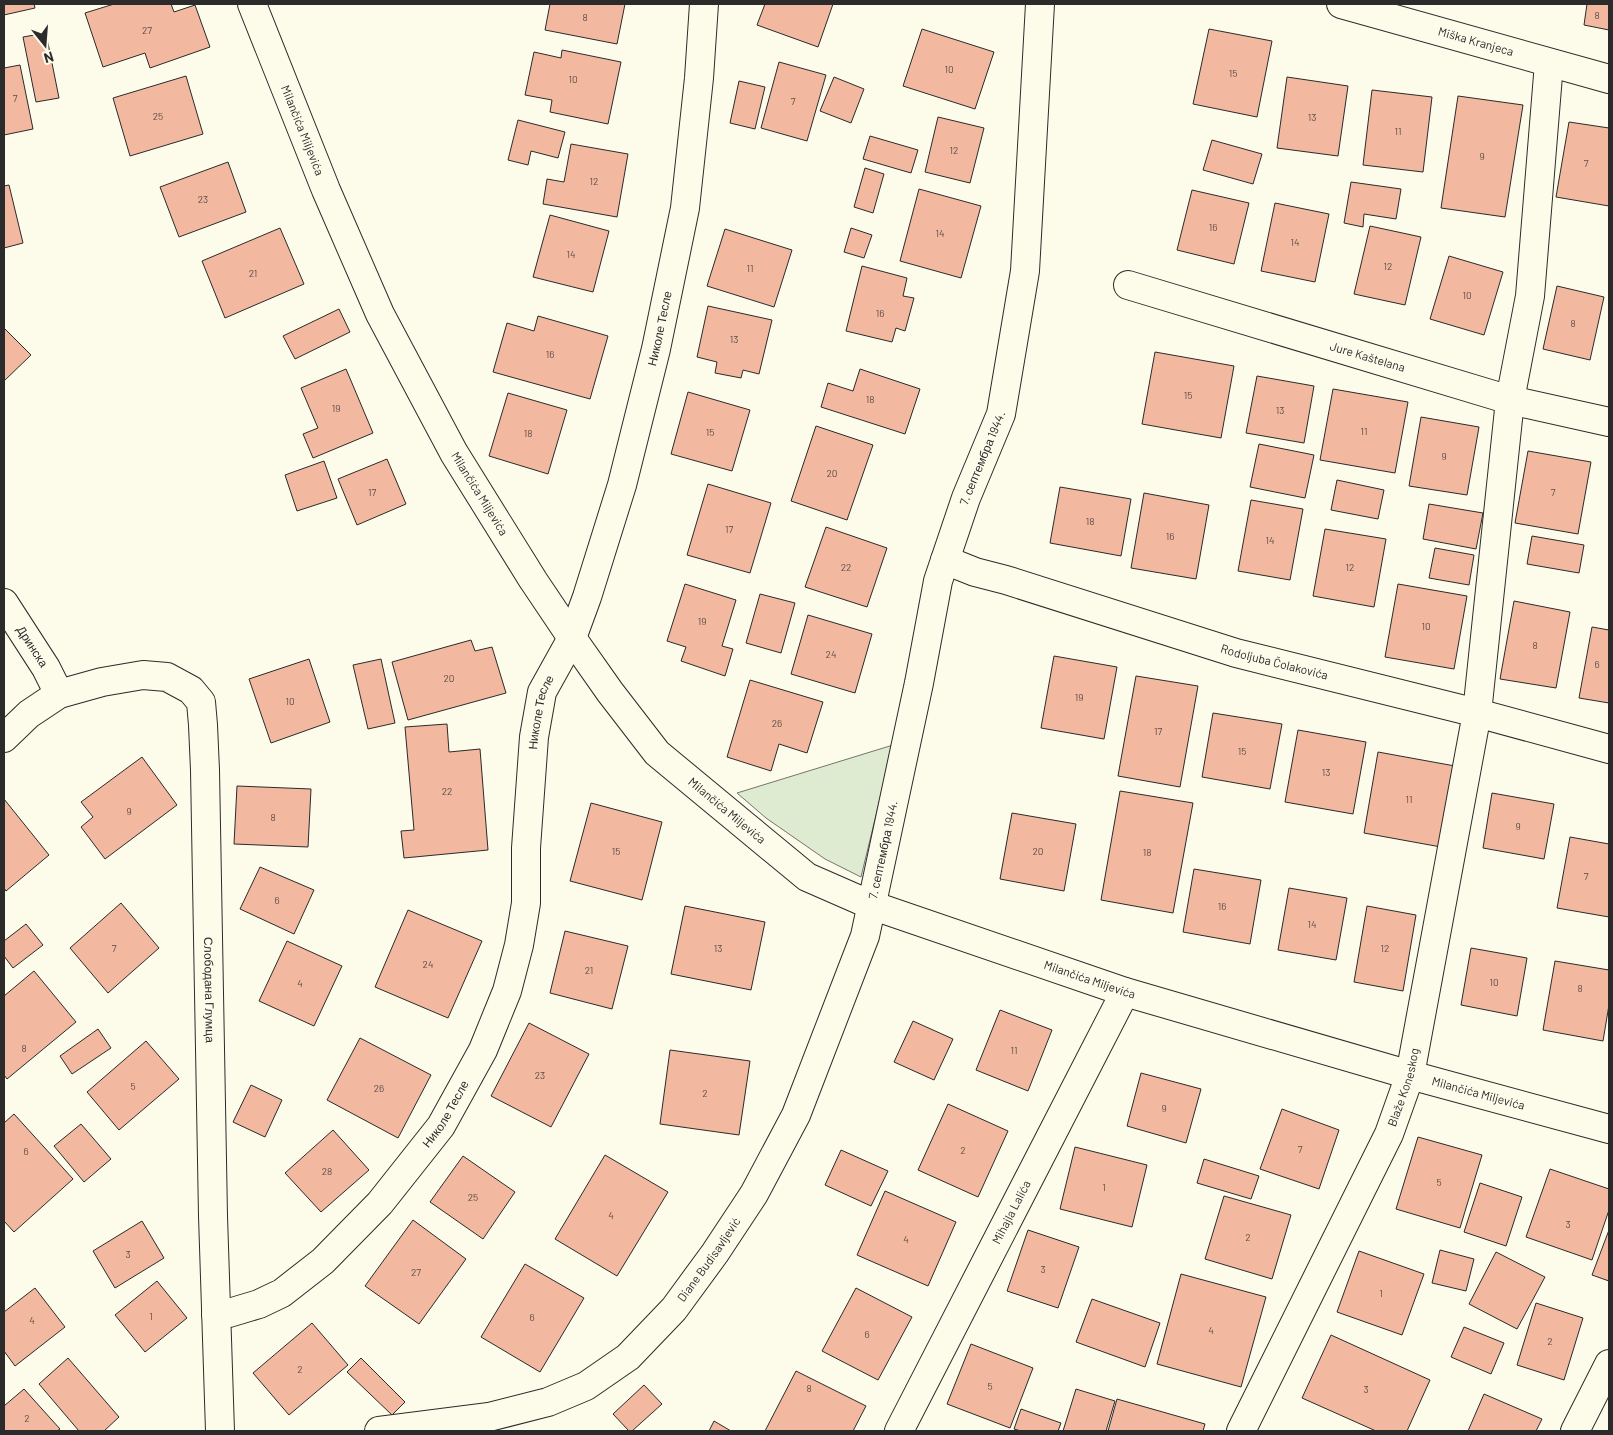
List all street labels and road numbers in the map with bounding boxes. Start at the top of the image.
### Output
street label: Miška Kranjeca [1437,24,1516,58]
street label: Milančića Miljevića [279,83,327,177]
street label: Николе Тесле [644,289,674,367]
street label: Jure Kaštelana [1328,338,1407,374]
street label: 7. септембра 1944. [956,411,1007,507]
street label: Milančića Miljevića [449,449,512,538]
street label: Дринска [14,623,52,670]
street label: Rodoljuba Čolakovića [1219,641,1330,682]
street label: Николе Тесле [525,672,556,750]
street label: Milančića Miljevića [686,774,769,846]
street label: 7. септембра 1944. [865,799,900,900]
street label: Слободана Глумца [202,937,218,1043]
street label: Milančića Miljevića [1042,957,1137,1001]
street label: Blaže Koneskog [1384,1047,1421,1128]
street label: Milančića Miljevića [1431,1073,1527,1112]
street label: Николе Тесле [419,1077,471,1150]
street label: Mihajla Lalića [989,1178,1033,1246]
street label: Diane Budisavljević [674,1214,743,1304]

